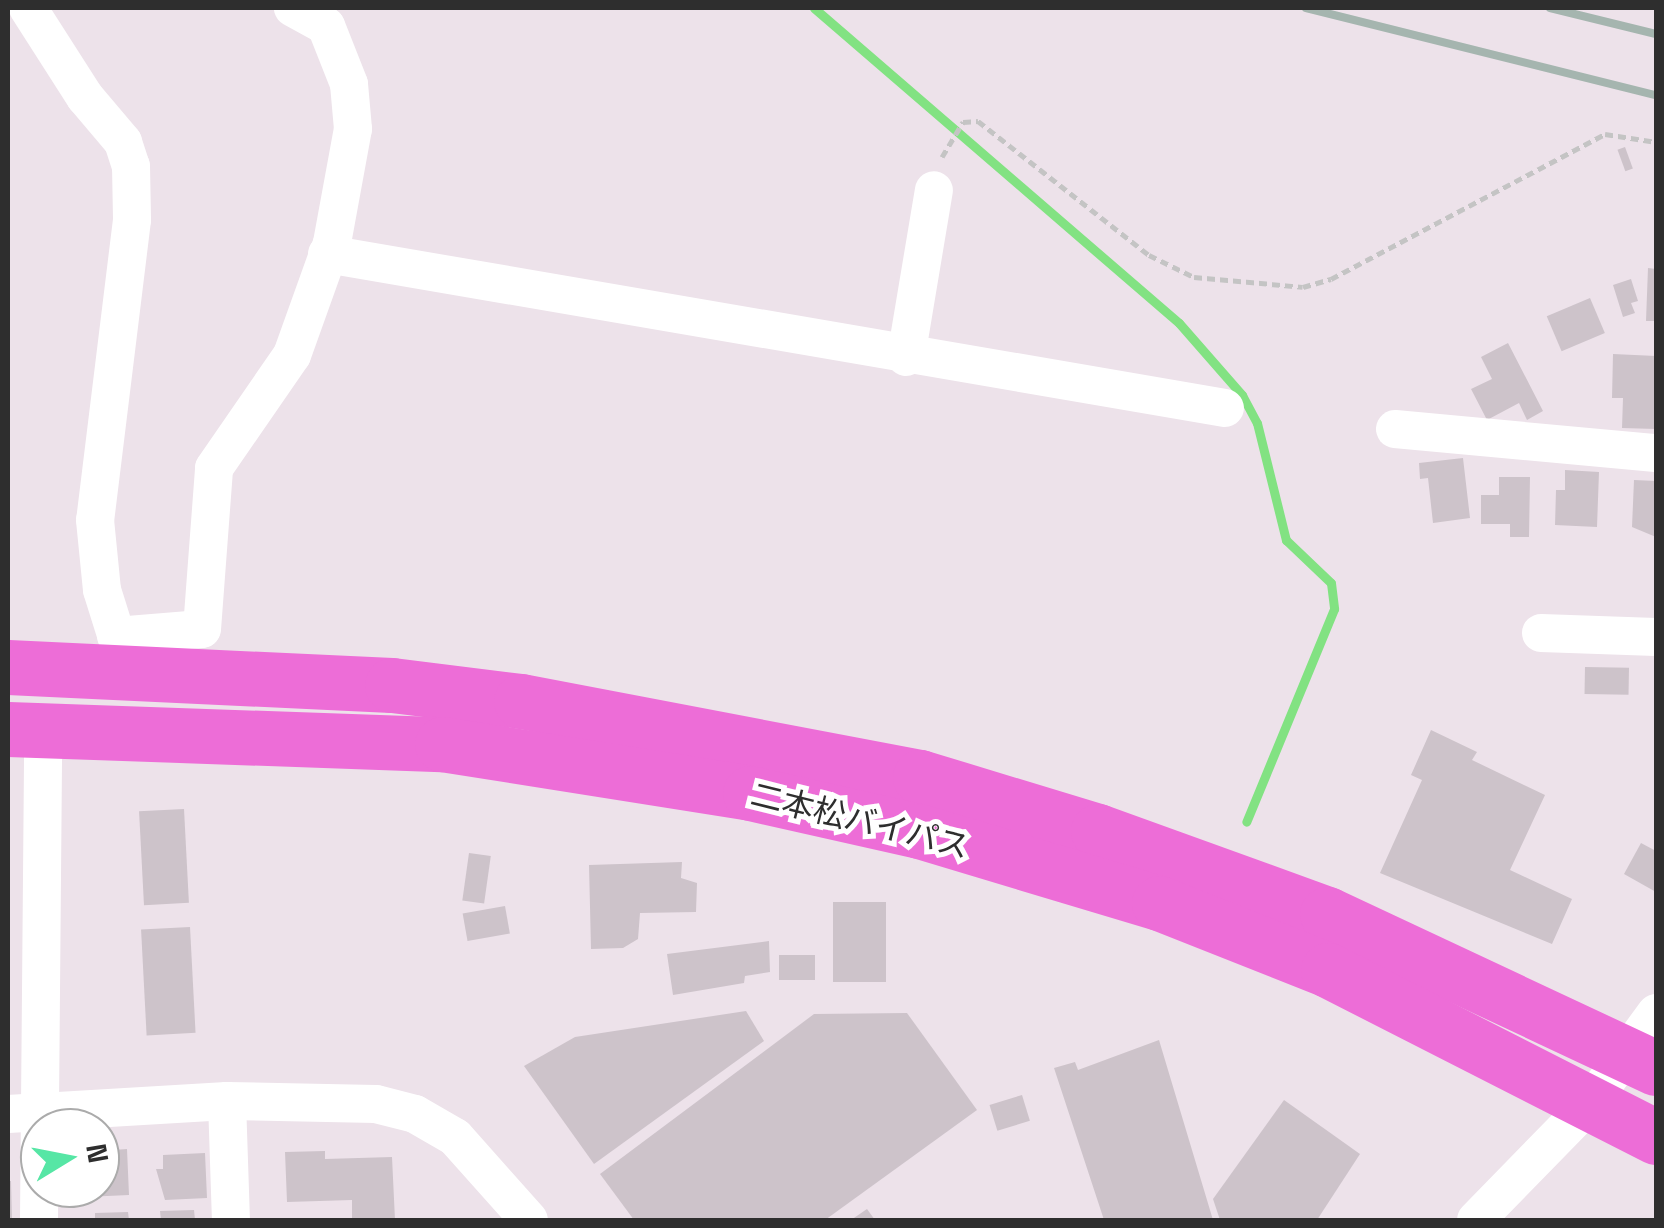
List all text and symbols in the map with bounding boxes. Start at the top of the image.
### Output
street label: 二本松バイパス [747,775,973,867]
north arrow [20,1108,120,1208]
text: N [78,1141,117,1165]

